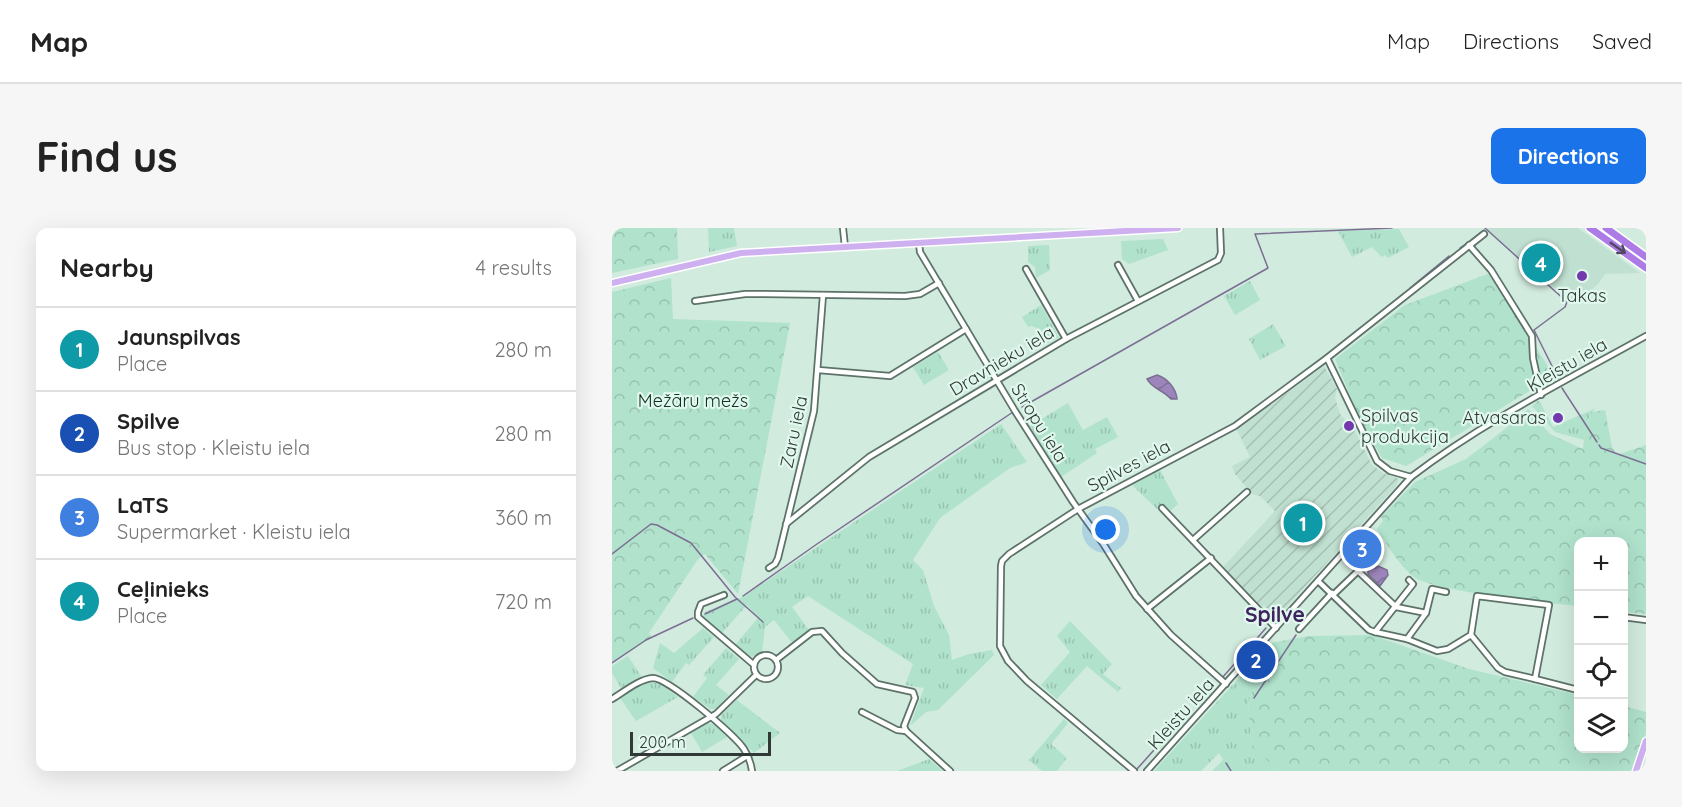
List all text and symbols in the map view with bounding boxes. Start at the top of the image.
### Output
text: Map [30,24,88,59]
text: Map [1387,28,1430,54]
text: Directions [1463,28,1559,54]
text: Saved [1592,28,1652,54]
button: Directions [1491,128,1646,184]
text: Find us [36,130,178,183]
pin: 4 [1522,240,1560,285]
one-way arrow [1609,242,1626,254]
text: Nearby [60,251,154,284]
text: 4 results [476,255,552,280]
marker: Takas [1575,269,1589,283]
place label: Takas [1558,284,1606,307]
street label: Dravnieku iela [945,320,1058,401]
text: Jaunspilvas [117,323,241,351]
street label: Kleistu iela [1523,332,1611,397]
text: 1 [76,337,83,362]
text: 280 m [495,337,552,362]
text: Place [117,351,167,376]
street label: Stropu iela [1006,379,1073,466]
park label: Mežāru mežs [638,389,748,412]
street label: Zaru iela [775,393,812,470]
place label: Spilvas produkcija [1361,404,1449,448]
place label: Atvasaras [1462,406,1546,429]
text: Spilve [117,407,180,435]
marker: Atvasaras [1551,411,1565,425]
marker: Spilvas produkcija [1342,419,1356,433]
text: 2 [74,421,85,446]
text: 280 m [495,421,552,446]
street label: Spilves iela [1083,434,1174,497]
text: Bus stop · Kleistu iela [117,435,310,460]
text: LaTS [117,491,169,519]
pin: 1 [1284,500,1322,546]
text: 3 [74,505,85,530]
text: 360 m [495,505,552,530]
your location [1091,515,1120,544]
text: Supermarket · Kleistu iela [117,519,351,544]
pin: 3 [1342,526,1382,572]
map controls [1574,537,1628,753]
button: + [1574,537,1628,591]
text: Ceļinieks [117,575,209,603]
text: 4 [74,589,85,614]
text: 720 m [495,589,552,614]
button: − [1574,591,1628,645]
district label: Spilve [1245,601,1305,627]
text: Place [117,603,167,628]
pin: 2 [1236,638,1276,682]
button: locate [1574,645,1628,699]
street label: Kleistu iela [1142,673,1219,754]
button: layers [1574,699,1628,753]
scale bar [630,729,771,756]
text: 200 m [639,732,686,752]

